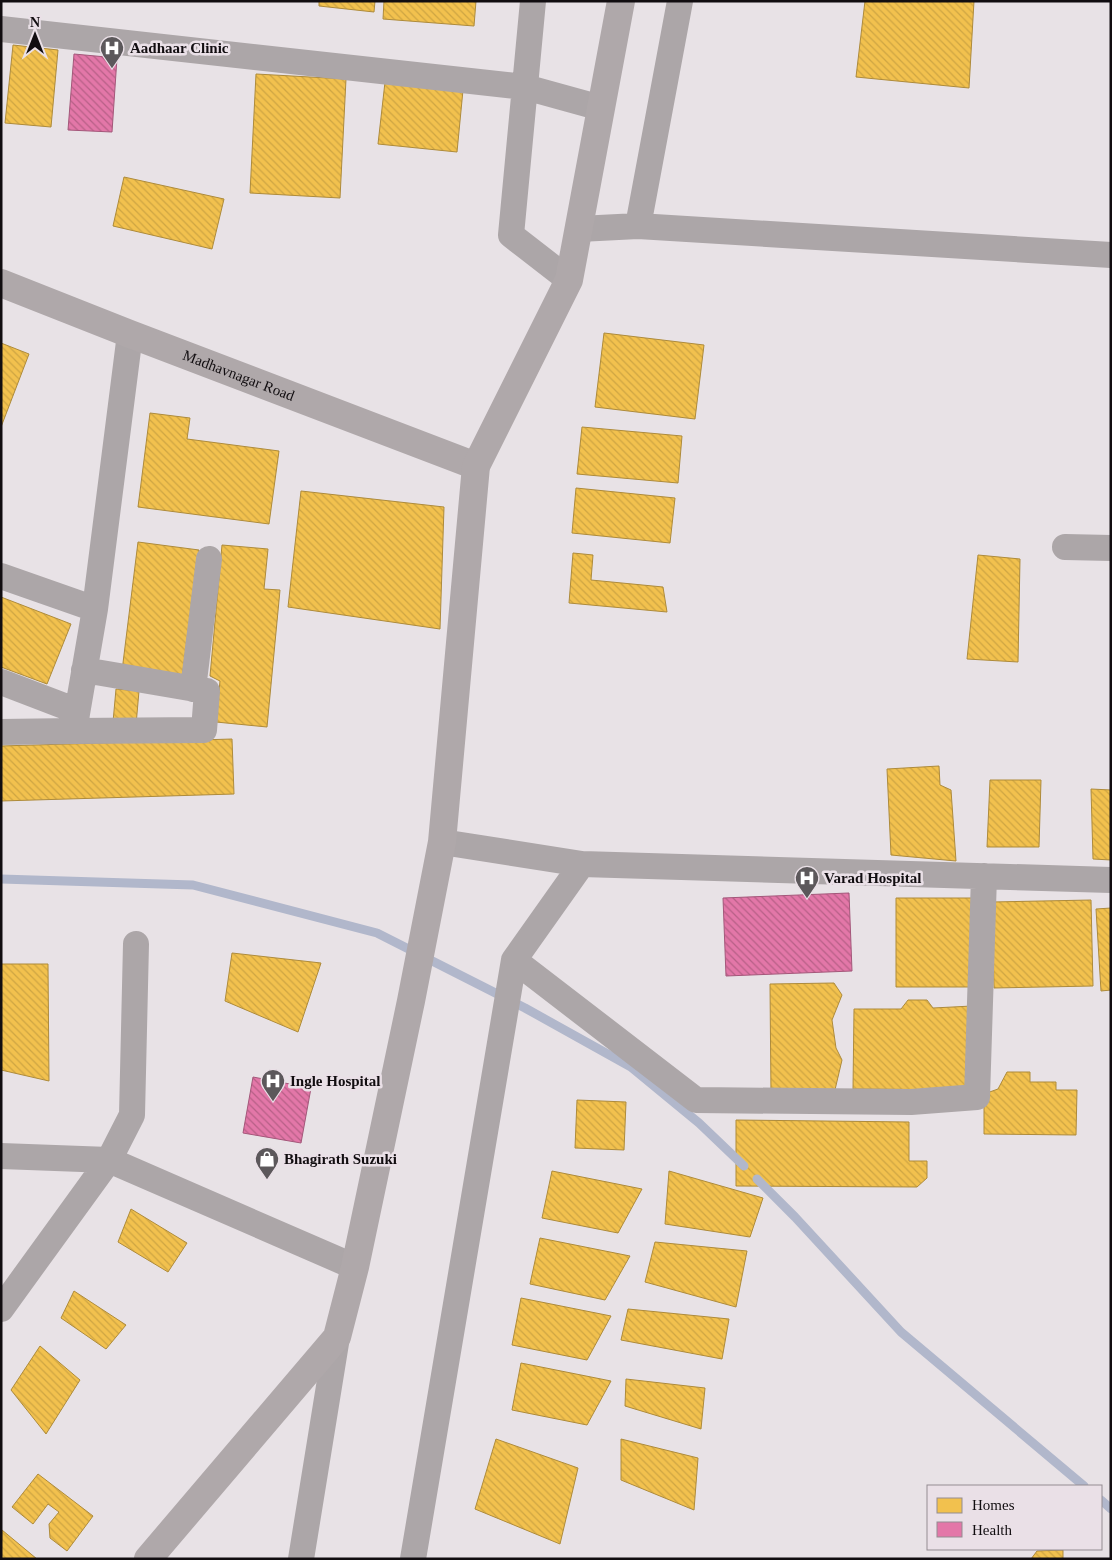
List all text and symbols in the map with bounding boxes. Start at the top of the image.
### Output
north arrow [10,10,60,60]
text: N [30,15,40,30]
hospital icon: Aadhaar Clinic [99,35,125,69]
place label: Aadhaar Clinic [130,40,229,56]
street label: Madhavnagar Road [181,347,297,404]
hospital icon: Varad Hospital [794,865,820,899]
place label: Varad Hospital [824,870,921,886]
hospital icon: Ingle Hospital [260,1068,286,1102]
place label: Ingle Hospital [290,1073,380,1089]
shop icon: Bhagirath Suzuki [254,1146,280,1180]
place label: Bhagirath Suzuki [284,1151,397,1167]
legend [927,1485,1102,1550]
text: Homes [972,1497,1015,1513]
text: Health [972,1522,1012,1538]

